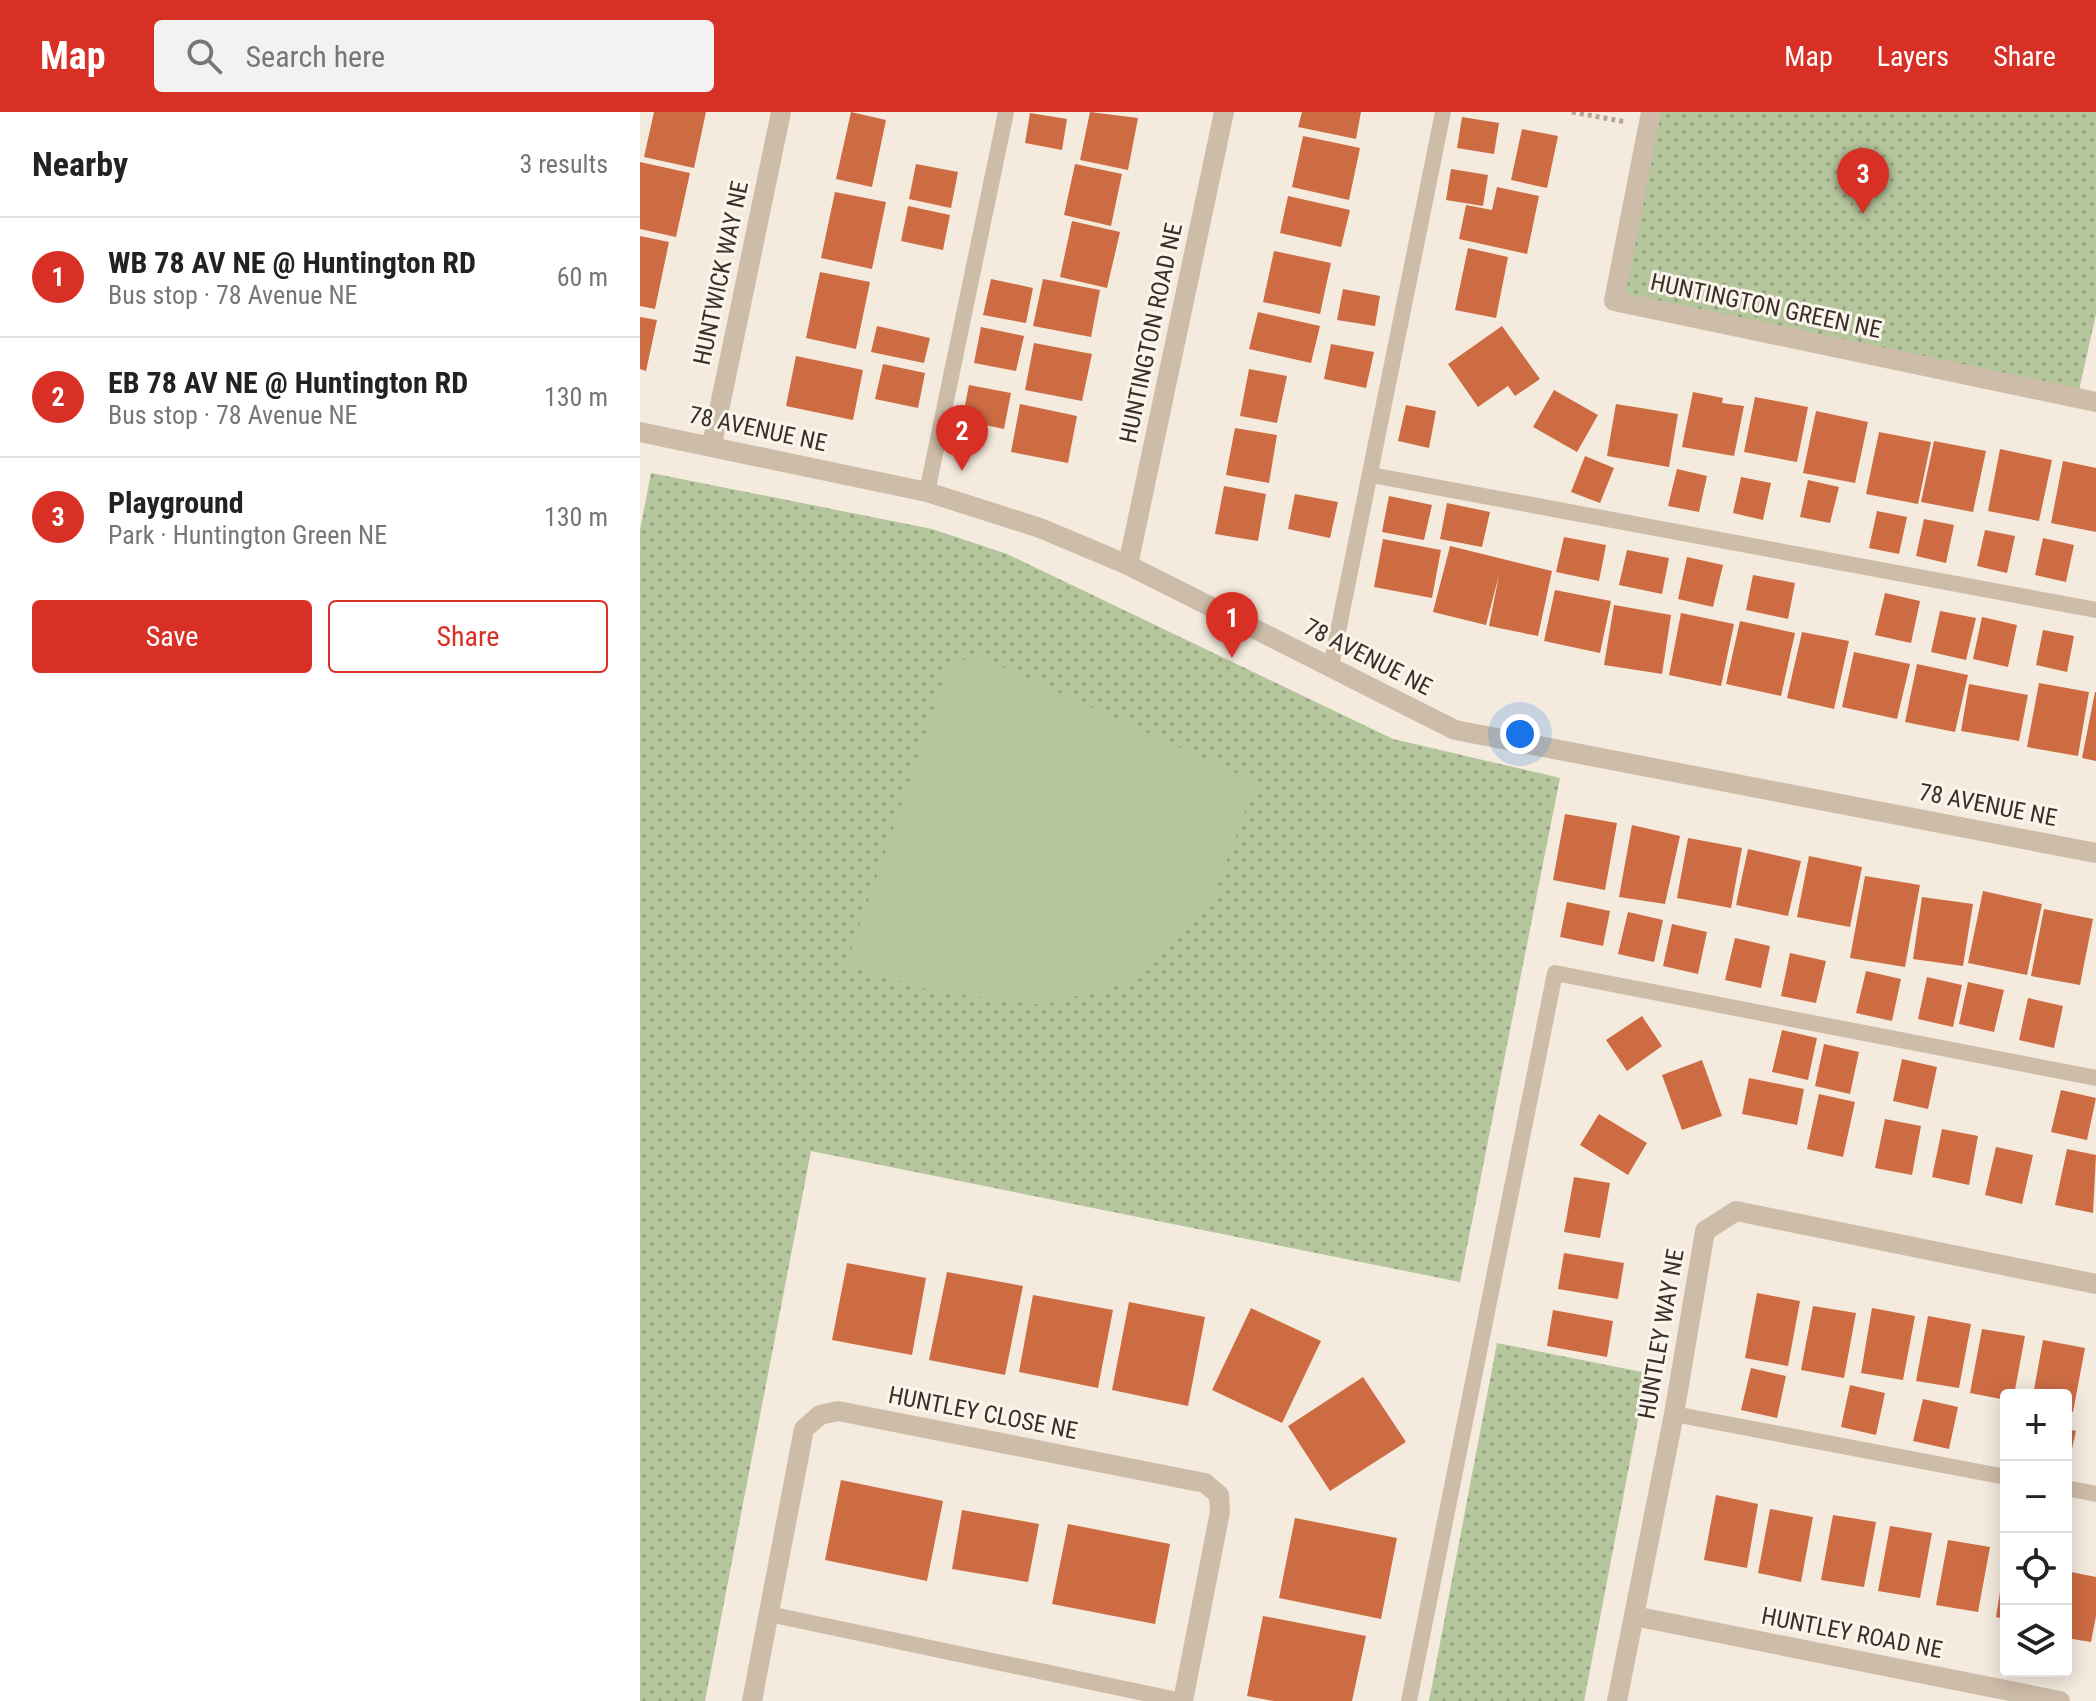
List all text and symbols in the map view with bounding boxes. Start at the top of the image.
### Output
search box [154,20,714,92]
text: Map [40,34,106,78]
icon: search [182,34,226,78]
text: Search here [246,39,385,74]
text: Map [1784,40,1833,73]
text: Layers [1877,40,1949,73]
text: Share [1993,40,2056,73]
text: Nearby [32,144,128,184]
pin: 3 [1837,148,1889,214]
text: 3 results [519,149,608,179]
street label: HUNTWICK WAY NE [688,178,754,368]
street label: HUNTINGTON ROAD NE [1114,220,1188,446]
text: WB 78 AV NE @ Huntington RD [108,245,476,280]
text: 1 [51,262,65,292]
text: 60 m [557,262,608,292]
street label: HUNTINGTON GREEN NE [1648,268,1884,344]
text: Bus stop · 78 Avenue NE [108,280,358,310]
text: EB 78 AV NE @ Huntington RD [108,365,468,400]
text: 2 [51,382,65,412]
text: 130 m [544,382,608,412]
text: Bus stop · 78 Avenue NE [108,400,358,430]
street label: 78 AVENUE NE [687,401,829,457]
pin: 2 [936,405,988,471]
text: Playground [108,485,244,520]
text: 3 [51,502,65,532]
text: 130 m [544,502,608,532]
text: Park · Huntington Green NE [108,520,387,550]
pin: 1 [1206,592,1258,658]
button: Save [32,600,312,673]
button: Share [328,600,608,673]
street label: 78 AVENUE NE [1299,613,1437,701]
your location [1500,714,1540,754]
street label: 78 AVENUE NE [1917,778,2059,832]
street label: HUNTLEY WAY NE [1632,1247,1690,1421]
street label: HUNTLEY CLOSE NE [886,1381,1080,1445]
map controls [2000,1389,2072,1677]
button: + [2000,1389,2072,1461]
button: − [2000,1461,2072,1533]
button: locate [2000,1533,2072,1605]
street label: HUNTLEY ROAD NE [1759,1602,1945,1664]
button: layers [2000,1605,2072,1677]

